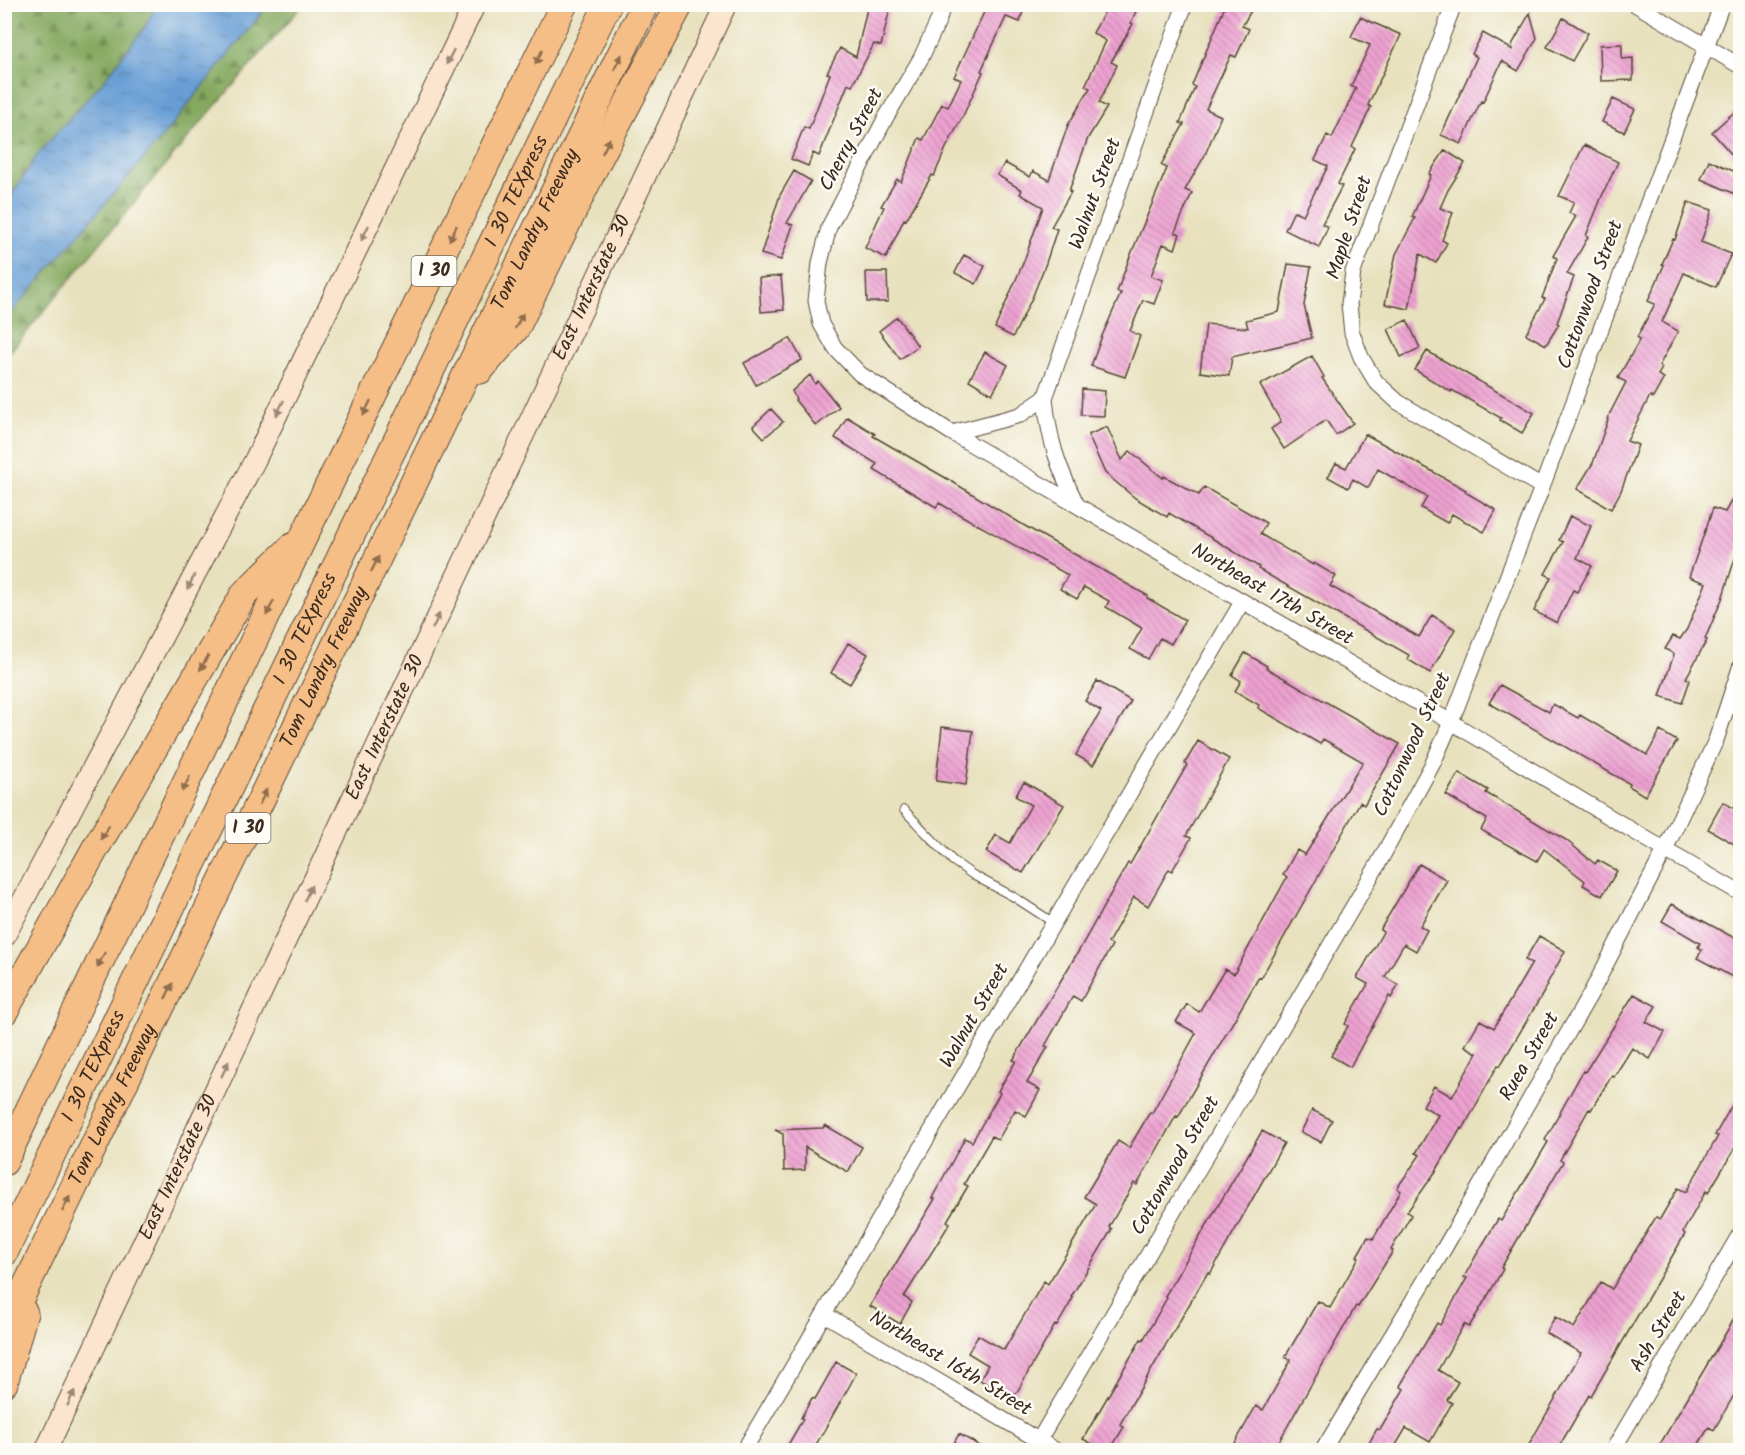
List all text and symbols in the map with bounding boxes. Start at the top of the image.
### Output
one-way arrow [445,49,454,66]
one-way arrow [534,49,543,66]
one-way arrow [613,53,622,70]
street label: Cherry Street [811,82,893,197]
street label: I 30 TEXpress [477,130,558,253]
street label: Walnut Street [1061,133,1131,254]
one-way arrow [600,137,610,155]
street label: Tom Landry Freeway [483,143,589,316]
street label: Maple Street [1318,172,1382,284]
street label: East Interstate 30 [544,210,640,366]
street label: Cottonwood Street [1549,216,1633,374]
one-way arrow [360,224,370,241]
one-way arrow [448,224,458,241]
road number: I 30 [412,256,456,286]
one-way arrow [514,312,524,329]
one-way arrow [363,399,372,416]
one-way arrow [276,400,285,417]
street label: Northeast 17th Street [1185,535,1359,655]
one-way arrow [371,556,380,573]
street label: I 30 TEXpress [265,567,347,690]
one-way arrow [186,573,196,590]
street label: Tom Landry Freeway [272,581,378,754]
one-way arrow [265,599,275,617]
one-way arrow [431,613,440,630]
street label: East Interstate 30 [338,650,434,806]
one-way arrow [198,655,209,671]
street label: Cottonwood Street [1365,667,1461,823]
one-way arrow [181,775,190,792]
one-way arrow [258,788,267,805]
road number: I 30 [226,813,270,843]
one-way arrow [100,824,111,840]
one-way arrow [304,884,313,901]
one-way arrow [97,951,106,968]
street label: Walnut Street [932,957,1018,1075]
one-way arrow [164,983,173,1000]
street label: I 30 TEXpress [53,1005,135,1128]
street label: Ruea Street [1492,1006,1569,1108]
street label: Tom Landry Freeway [61,1018,166,1191]
one-way arrow [221,1061,230,1078]
street label: East Interstate 30 [131,1090,227,1246]
street label: Cottonwood Street [1123,1090,1229,1242]
one-way arrow [61,1196,70,1213]
street label: Ash Street [1622,1285,1696,1379]
street label: Northeast 16th Street [862,1303,1038,1425]
one-way arrow [66,1389,75,1406]

